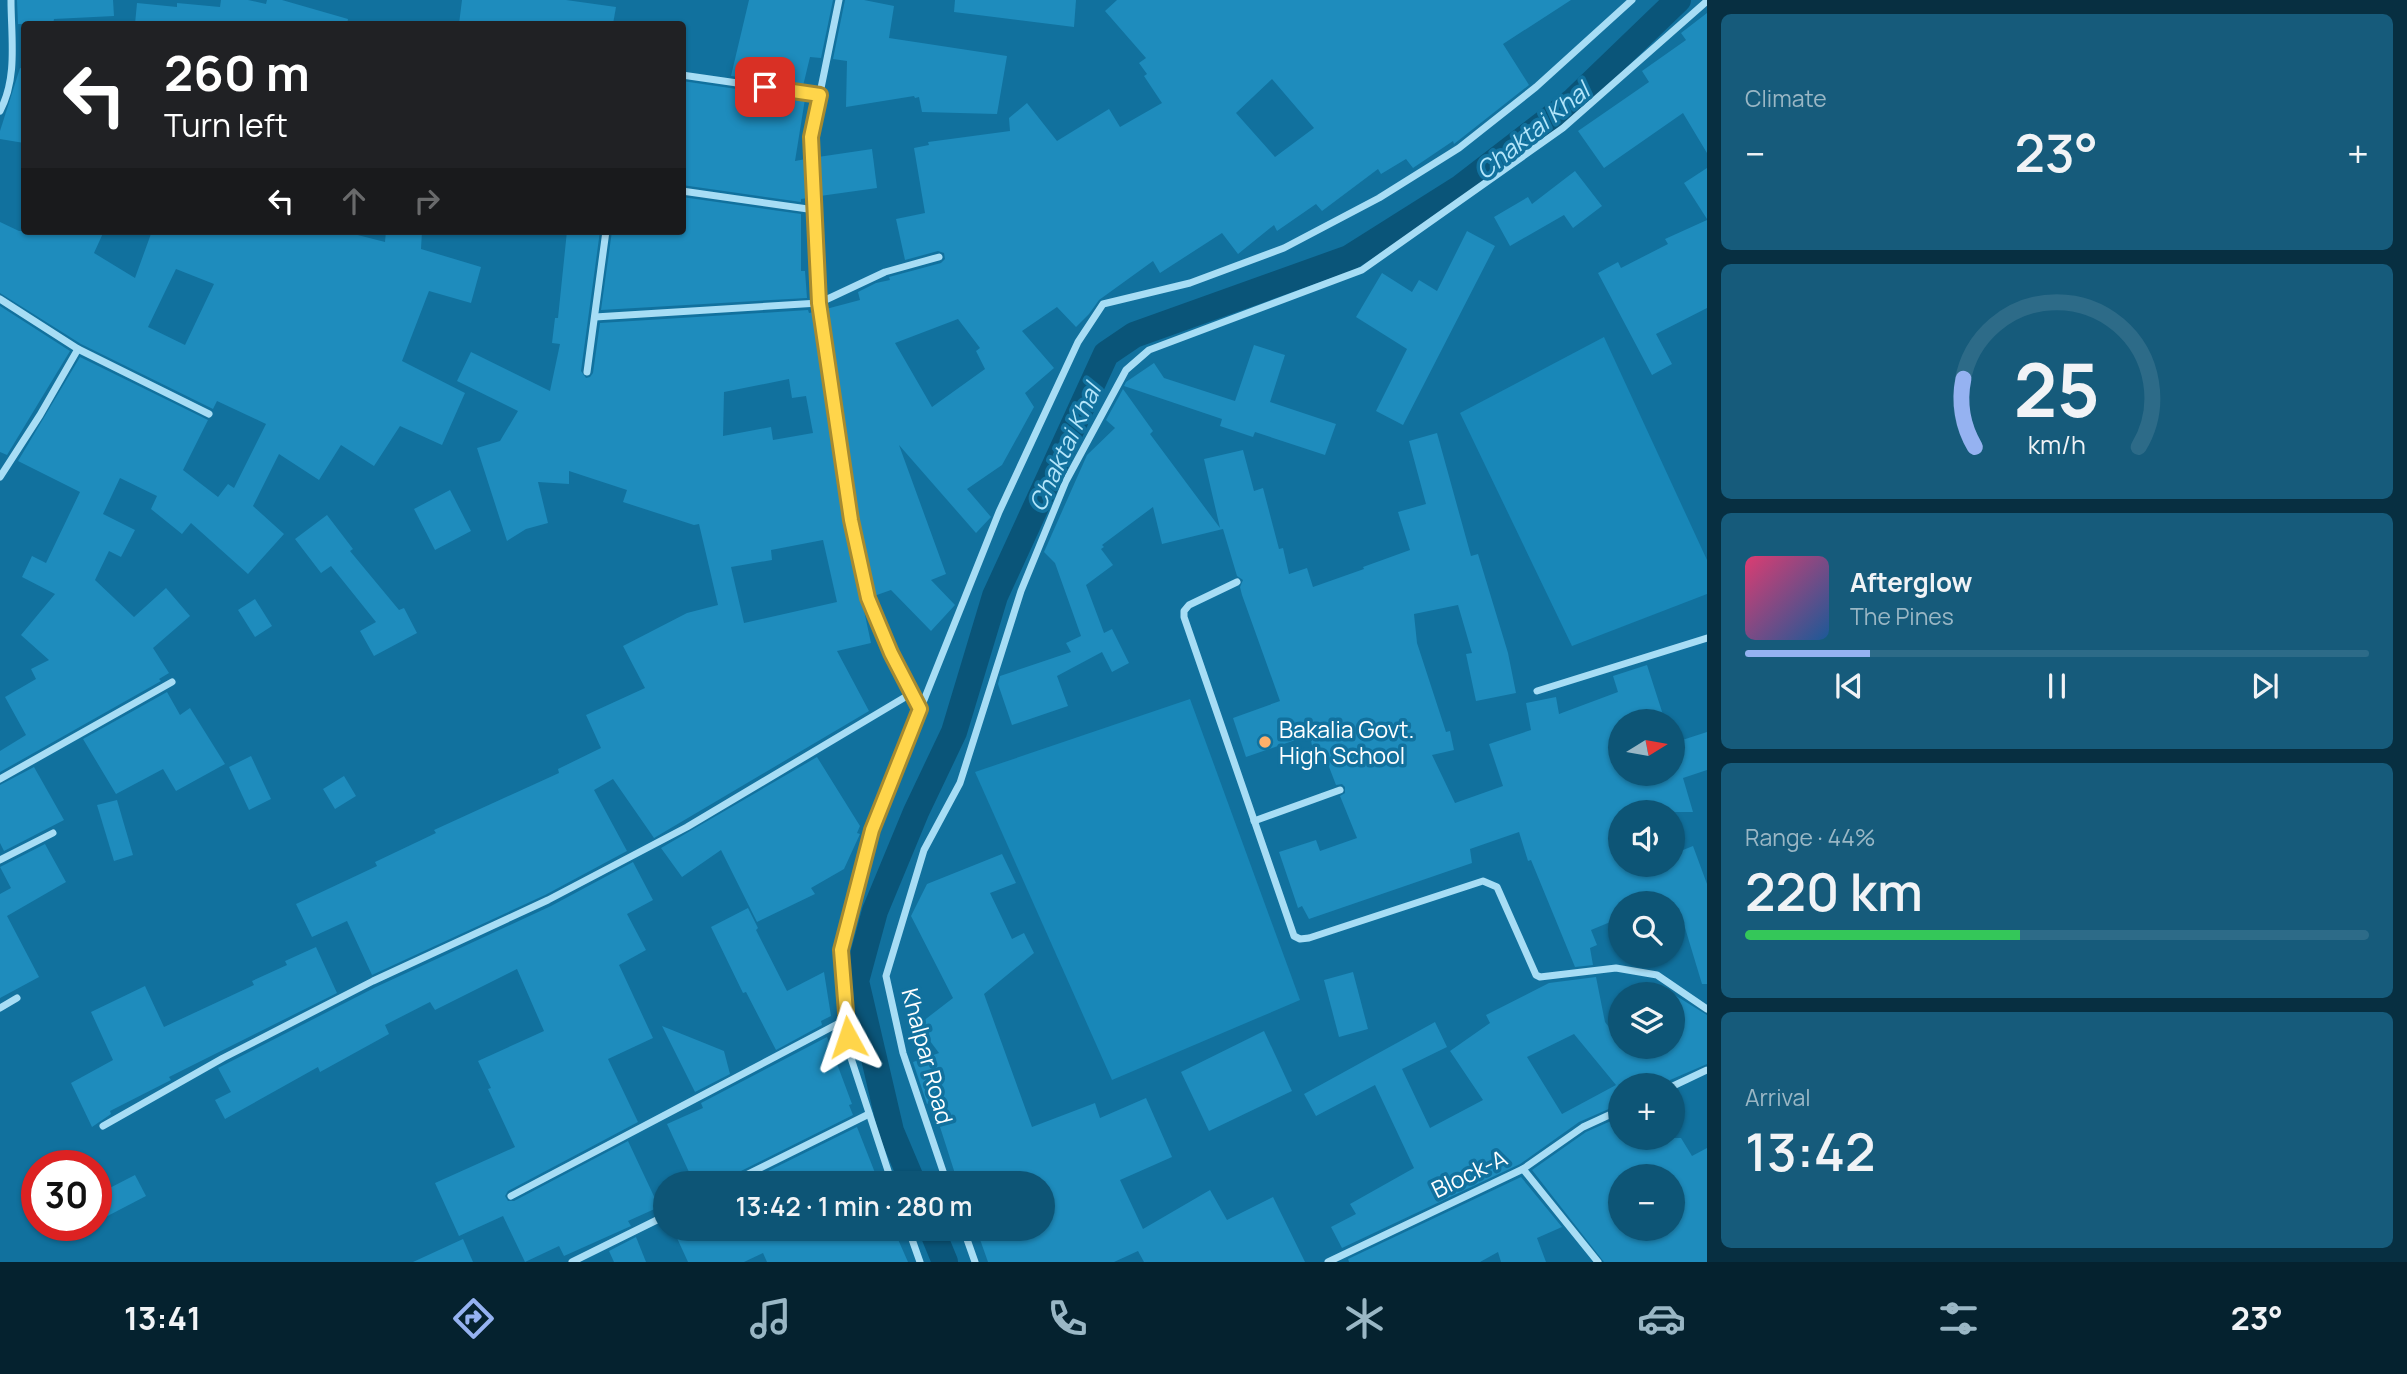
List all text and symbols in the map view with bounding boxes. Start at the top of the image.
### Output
text: 260 m [164,39,310,106]
icon: left [49,49,140,140]
pin [735,57,795,117]
icon: arrive [746,68,784,106]
water label: Chaktai Khal [1468,72,1598,186]
text: Climate [1745,82,1827,114]
text: Turn left [164,103,288,147]
text: 23° [2014,117,2098,188]
text: − [1745,127,1766,179]
text: + [2347,127,2369,179]
icon: left [262,182,300,220]
icon: ahead [335,182,373,220]
icon: right [408,182,446,220]
text: 25 [2014,340,2100,440]
water label: Chaktai Khal [1020,375,1109,516]
text: km/h [2028,427,2086,462]
text: Afterglow [1850,564,1972,600]
text: The Pines [1850,600,1954,632]
icon: previous [1830,667,1868,705]
icon: pause [2038,667,2076,705]
icon: next [2246,667,2284,705]
north arrow [1608,709,1685,786]
map controls [1608,709,1685,1241]
place label: Bakalia Govt. High School [1279,713,1414,771]
marker: Bakalia Govt. High School [1257,734,1273,750]
button: sound [1608,800,1685,877]
text: Range · 44% [1745,821,1876,853]
text: 220 km [1745,856,1923,927]
button: search [1608,891,1685,968]
button: layers [1608,982,1685,1059]
street label: Khalpar Road [895,985,961,1127]
position arrow [811,1000,885,1074]
button: + [1608,1073,1685,1150]
text: Arrival [1745,1081,1811,1113]
text: 13:42 [1745,1116,1876,1187]
street label: Block-A [1426,1141,1512,1205]
speed limit sign: 30 [21,1150,112,1241]
button: − [1608,1164,1685,1241]
text: 13:42 · 1 min · 280 m [736,1188,972,1224]
icon: directions [449,1294,498,1343]
icon: music [746,1294,795,1343]
icon: phone [1043,1294,1092,1343]
icon: climate [1340,1294,1389,1343]
icon: car [1637,1294,1686,1343]
icon: filters [1934,1294,1983,1343]
text: 13:41 [124,1296,201,1340]
text: 23° [2231,1296,2283,1340]

